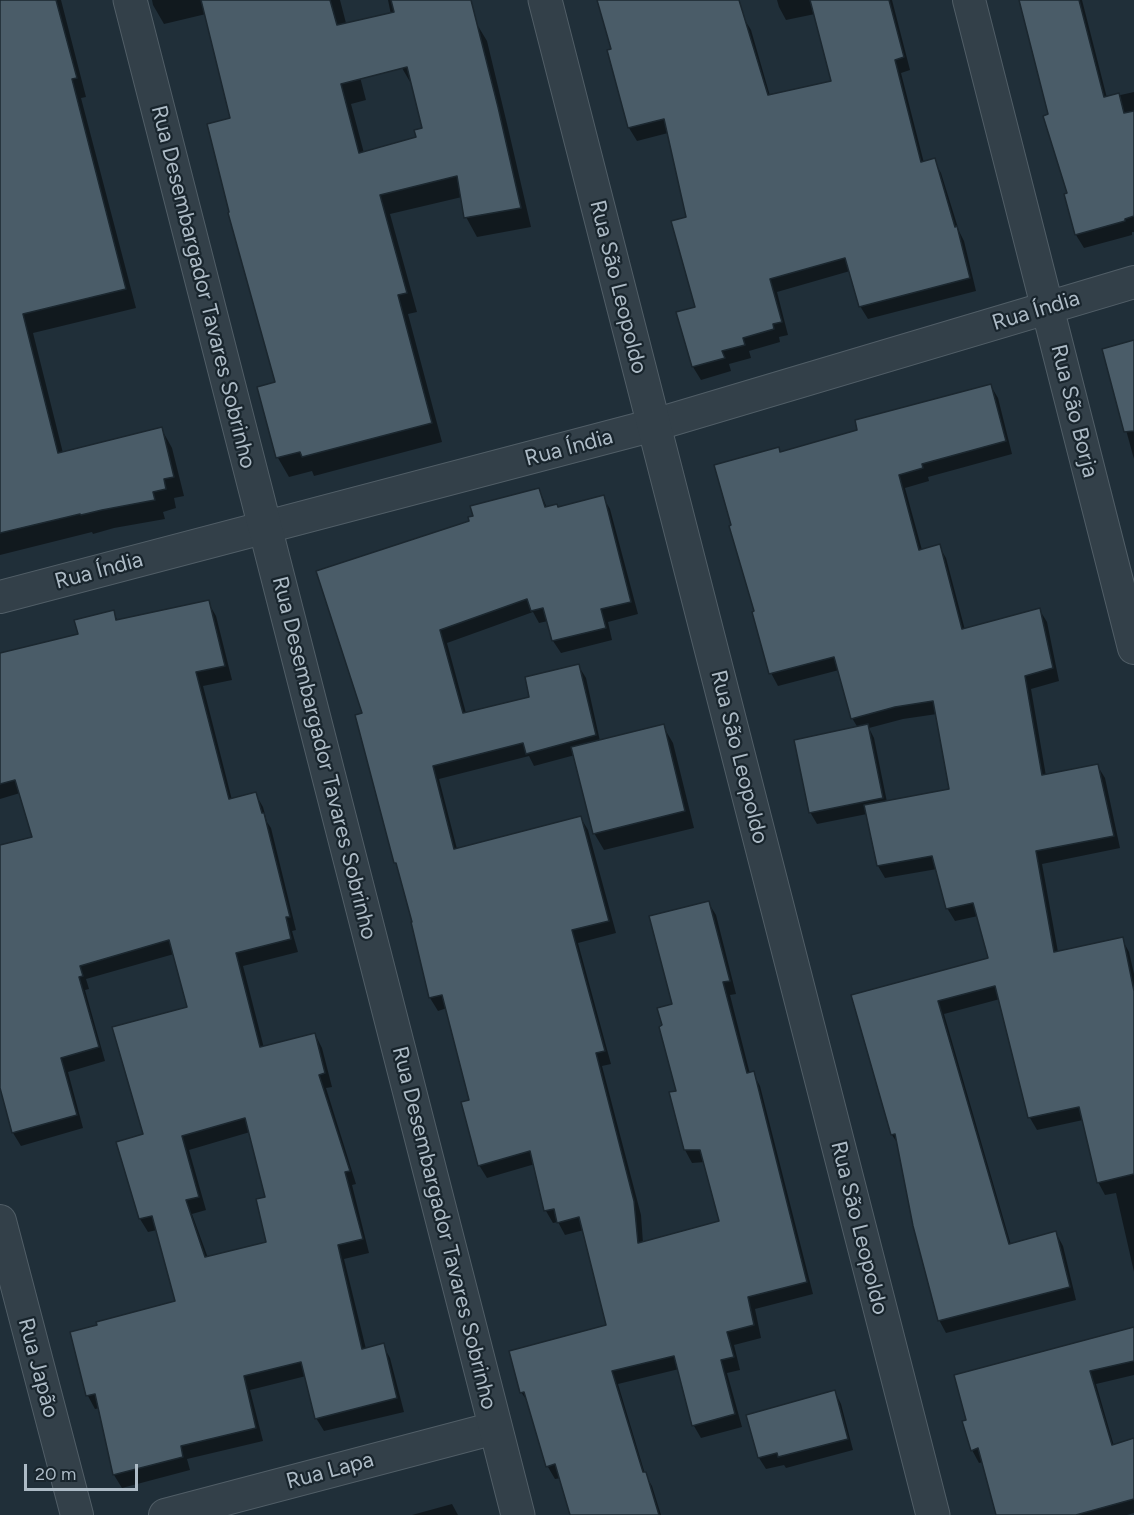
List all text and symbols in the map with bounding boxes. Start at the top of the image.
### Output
street label: Rua Desembargador Tavares Sobrinho [145,103,261,471]
street label: Rua São Leopoldo [584,197,652,377]
street label: Rua Índia [989,285,1083,337]
street label: Rua São Borja [1045,342,1103,480]
street label: Rua Índia [522,424,616,472]
street label: Rua Índia [52,547,146,595]
street label: Rua Desembargador Tavares Sobrinho [266,574,382,942]
street label: Rua São Leopoldo [705,667,773,847]
street label: Rua Desembargador Tavares Sobrinho [386,1044,502,1412]
street label: Rua São Leopoldo [825,1138,893,1318]
street label: Rua Japão [12,1315,64,1421]
street label: Rua Lapa [283,1447,377,1495]
scale bar [27,1452,141,1490]
text: 20 m [35,1463,76,1485]

